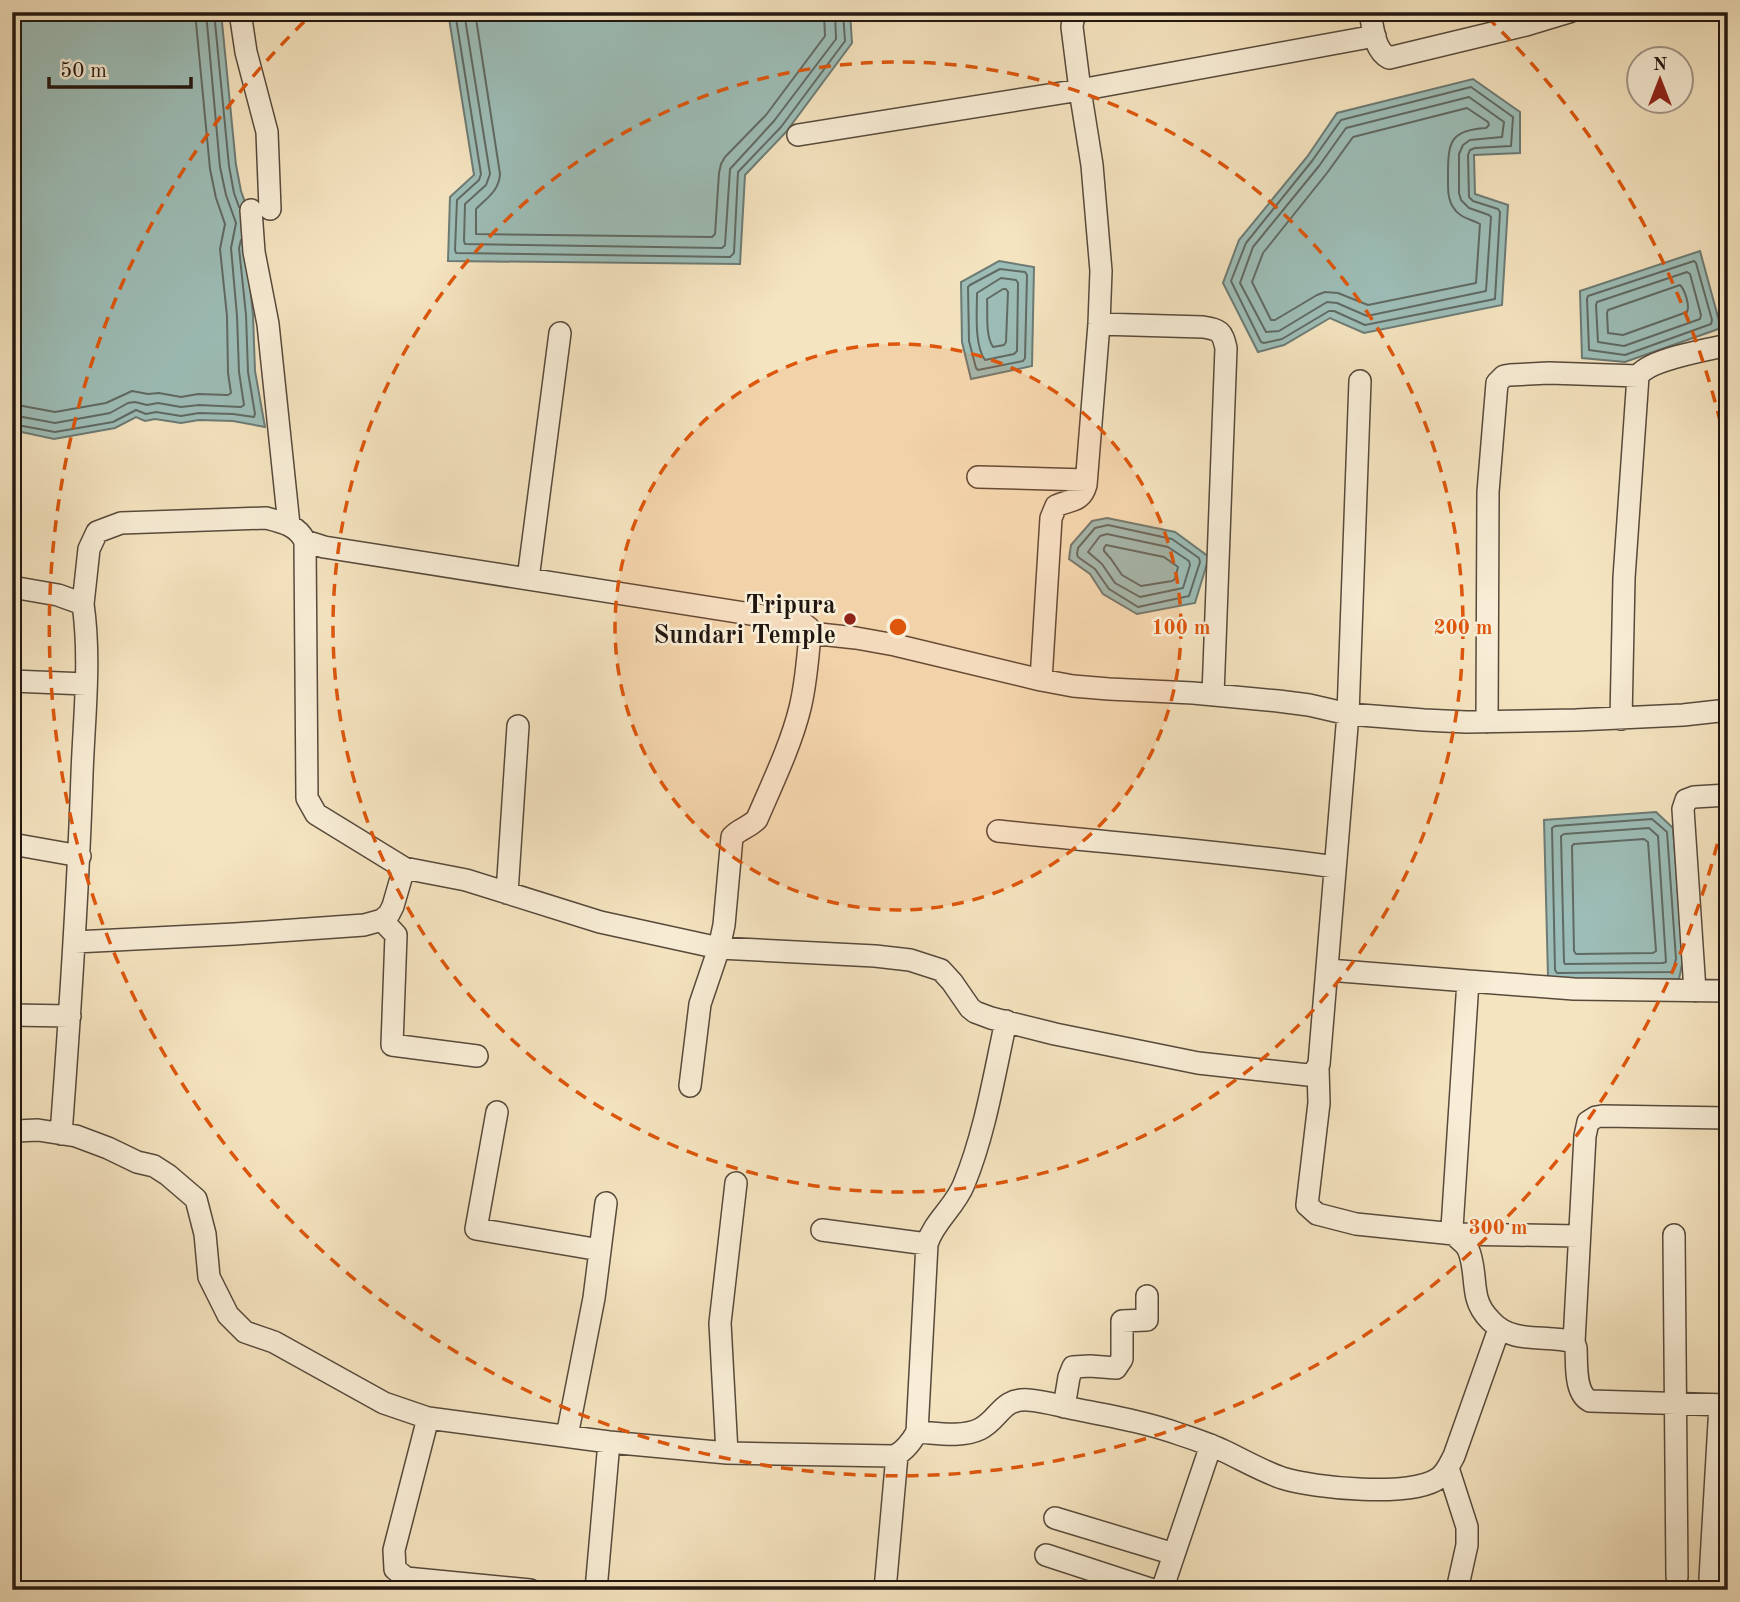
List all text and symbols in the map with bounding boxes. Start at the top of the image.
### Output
scale bar [49,46,191,90]
north arrow [1624,46,1694,116]
text: N [1653,56,1668,75]
text: 50 m [60,61,107,82]
place label: Tripura Sundari Temple [653,593,836,649]
marker: Tripura Sundari Temple [842,611,858,627]
centre of rings [886,615,910,639]
text: 100 m [1151,618,1211,639]
text: 200 m [1433,618,1493,639]
text: 300 m [1468,1218,1528,1239]

